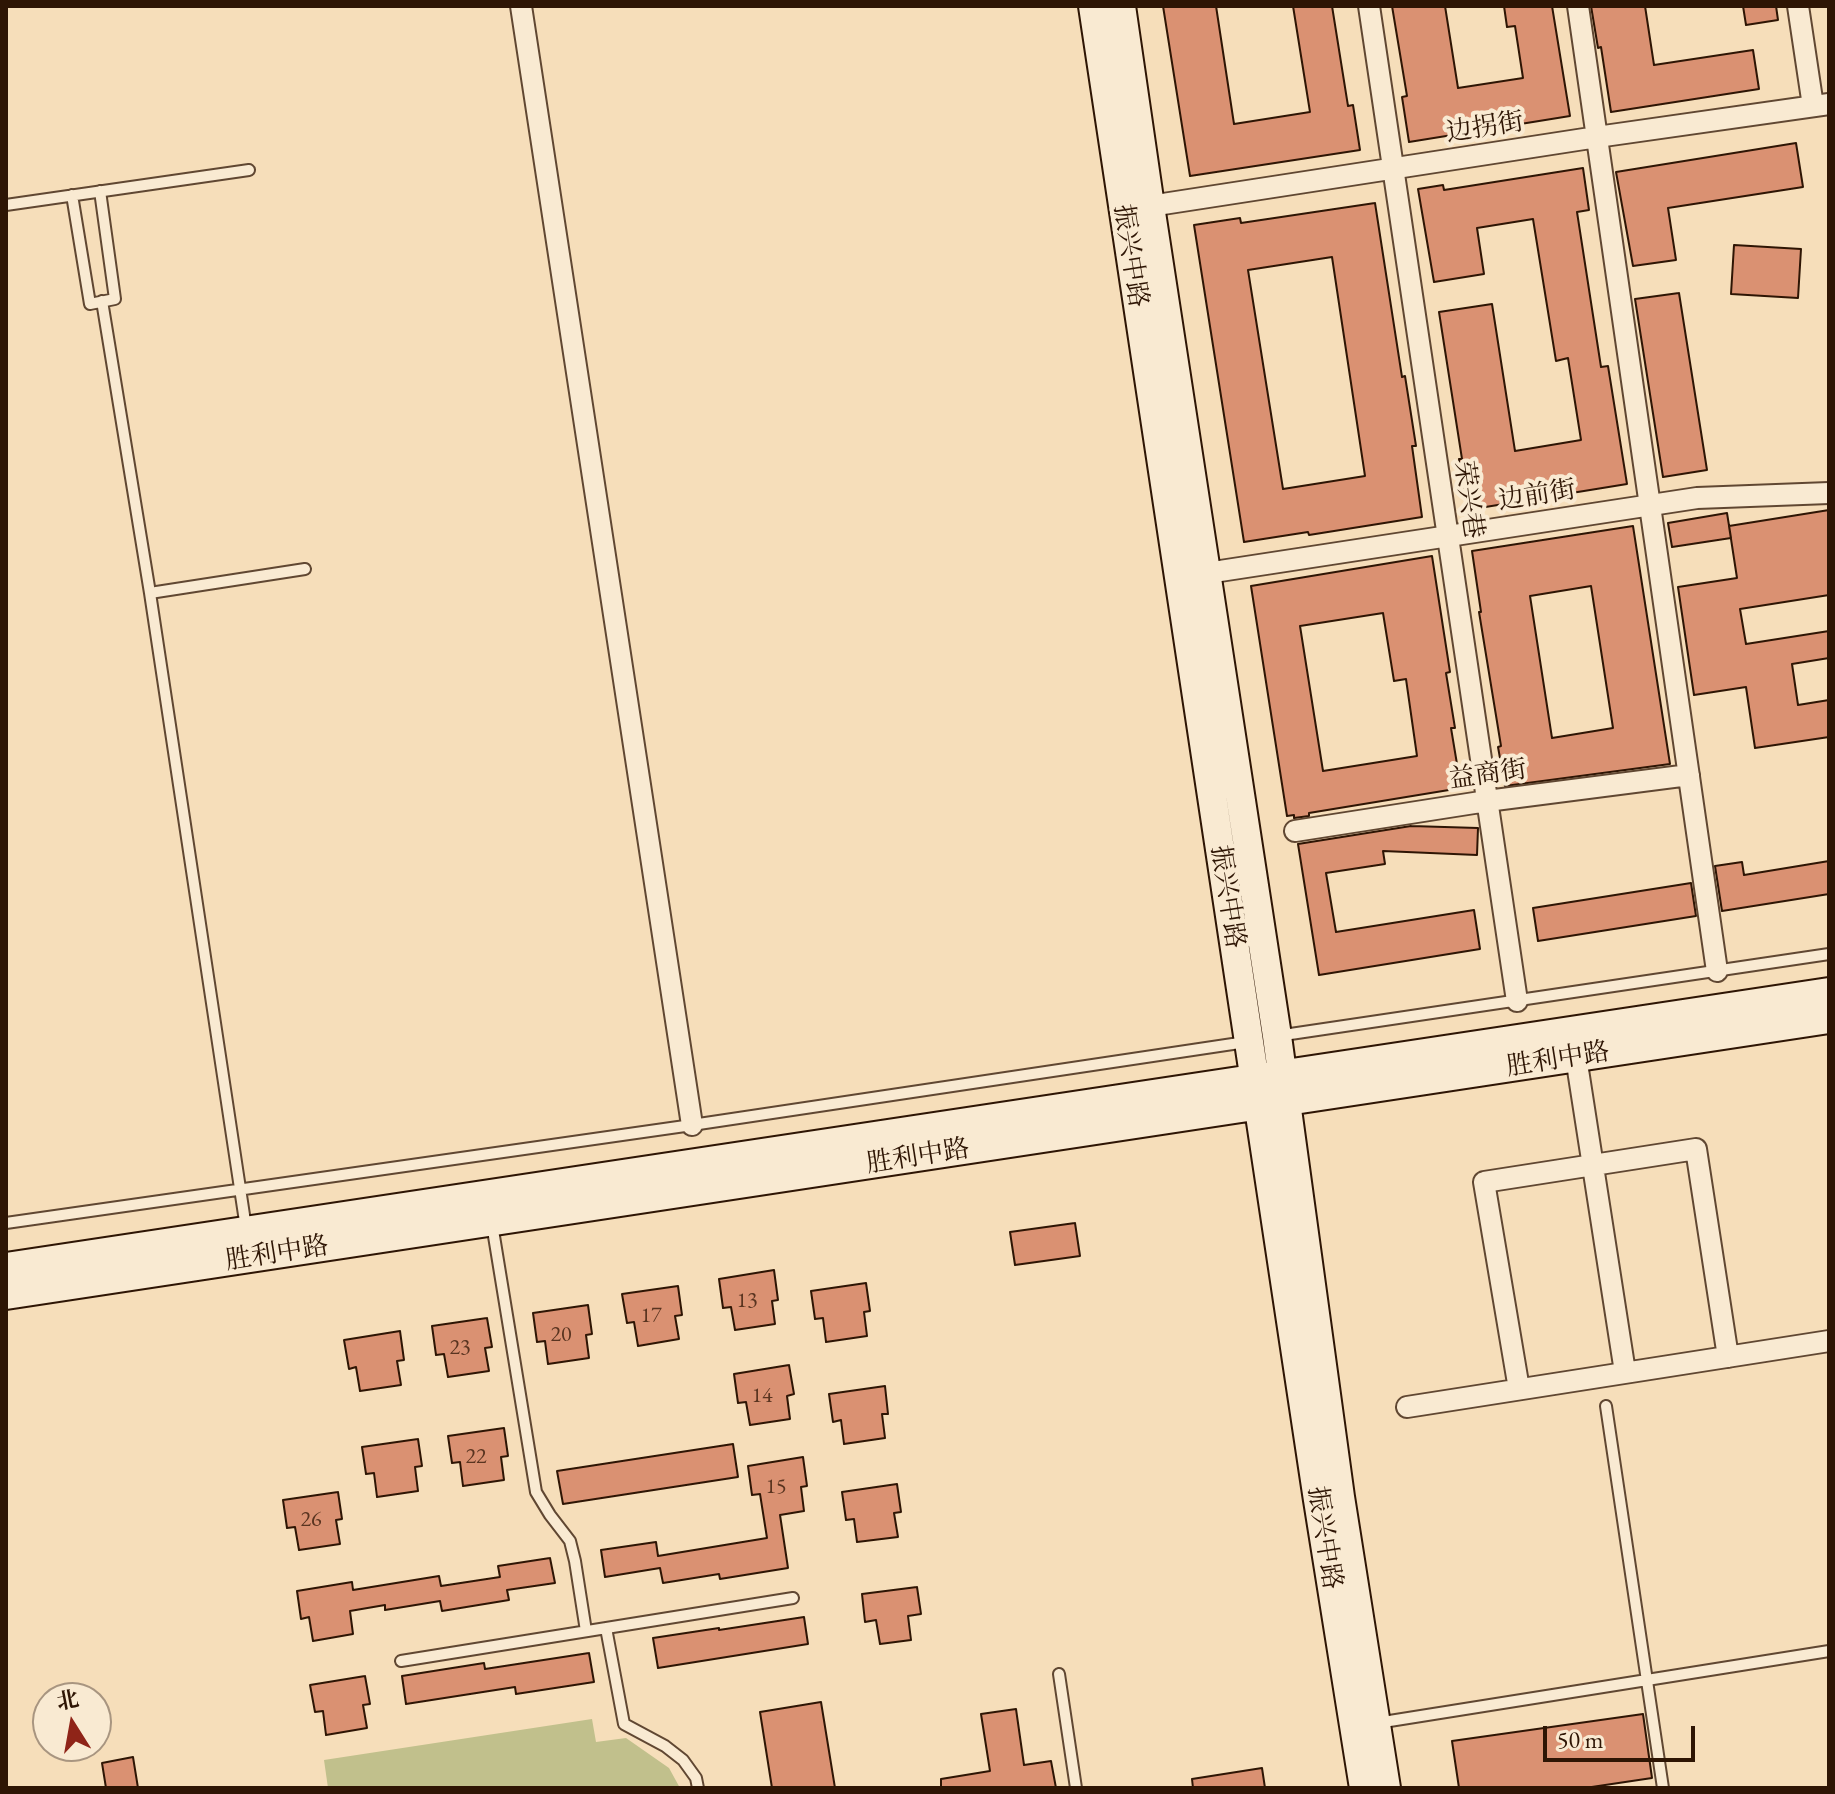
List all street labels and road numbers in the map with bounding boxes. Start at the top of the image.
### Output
street label: 边拐街 [1444,106,1526,150]
street label: 振兴中路 [1106,202,1154,310]
street label: 荣兴巷 [1447,459,1489,541]
street label: 边前街 [1496,474,1578,518]
street label: 益商街 [1447,754,1529,796]
street label: 振兴中路 [1203,843,1251,951]
street label: 胜利中路 [1504,1036,1612,1084]
street label: 胜利中路 [864,1133,972,1181]
street label: 胜利中路 [223,1230,331,1278]
street label: 振兴中路 [1300,1484,1348,1592]

